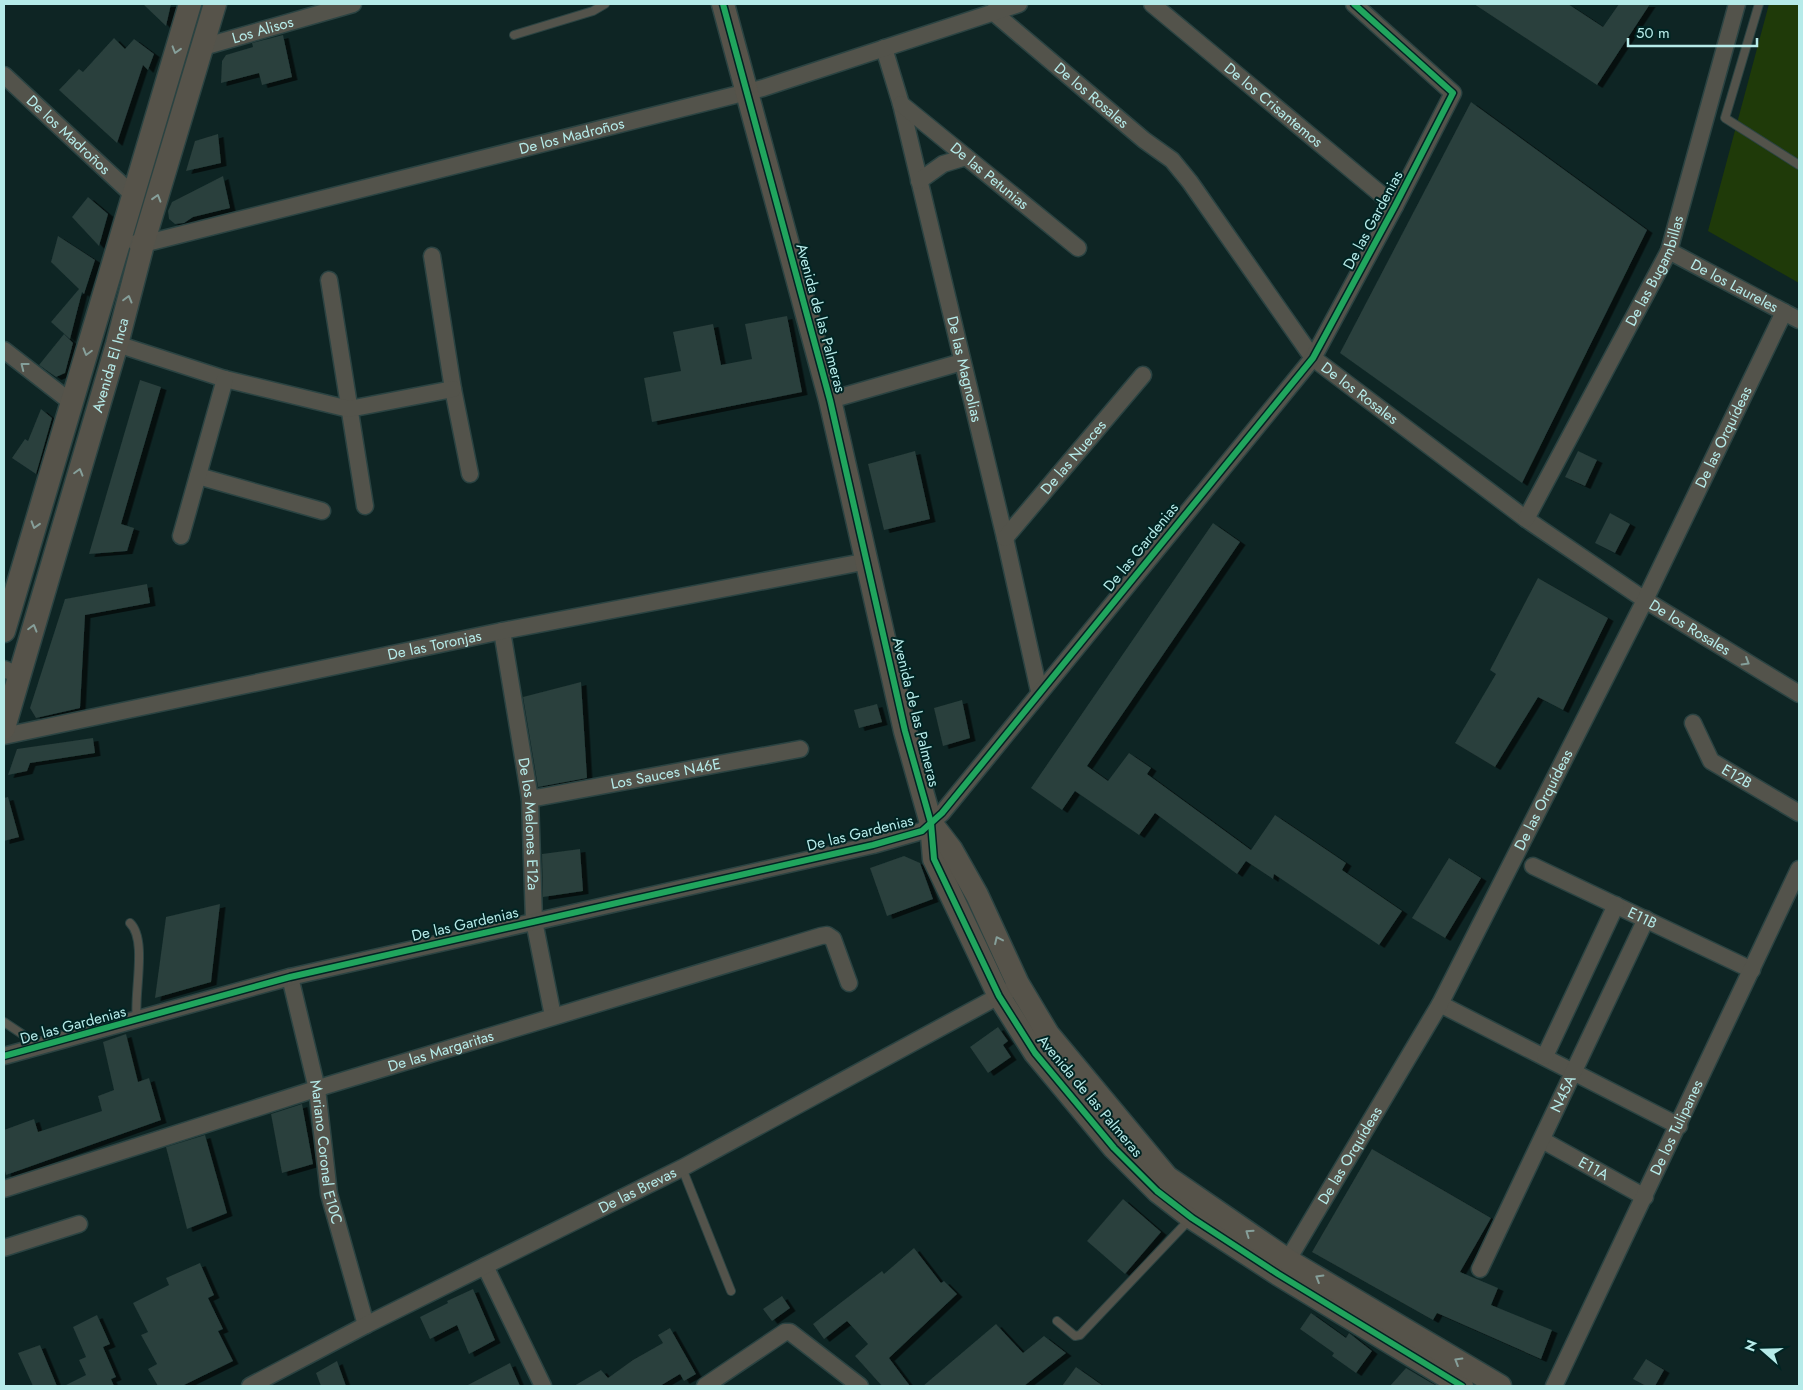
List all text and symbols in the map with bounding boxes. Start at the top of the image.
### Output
street label: Los Alisos [229,11,296,49]
scale bar [1628,15,1757,47]
text: 50 m [1636,22,1670,44]
one-way arrow [172,46,182,54]
street label: De los Rosales [1049,57,1134,133]
street label: De los Crisantemos [1219,57,1328,153]
street label: De los Madroños [21,90,115,180]
street label: De los Madroños [517,112,627,160]
street label: De las Petunias [945,137,1034,215]
street label: De las Gardenias [1338,167,1408,273]
one-way arrow [151,194,161,202]
street label: De las Bugambillas [1620,213,1689,330]
street label: Avenida de las Palmeras [791,241,851,395]
street label: De los Laureles [1687,253,1782,318]
one-way arrow [123,296,133,304]
street label: De las Magnolias [941,314,988,424]
street label: Avenida El Inca [86,316,134,415]
one-way arrow [82,347,92,356]
street label: De los Rosales [1316,357,1403,430]
one-way arrow [21,364,30,372]
street label: De las Orquídeas [1690,383,1757,492]
street label: De las Nueces [1035,415,1112,499]
one-way arrow [73,469,83,477]
street label: De las Gardenias [1098,498,1184,596]
one-way arrow [31,520,41,528]
street label: De los Rosales [1645,594,1735,661]
one-way arrow [28,625,38,633]
street label: De las Toronjas [386,625,483,666]
street label: Avenida de las Palmeras [887,635,945,789]
one-way arrow [1740,655,1749,665]
street label: De las Orquídeas [1509,746,1578,854]
street label: Los Sauces N46E [609,753,723,795]
street label: De los Melones E12a [512,756,544,891]
street label: E12B [1717,759,1756,794]
street label: De las Gardenias [804,809,916,857]
street label: De las Gardenias [409,901,521,947]
street label: E11B [1624,901,1661,934]
one-way arrow [993,936,1004,945]
street label: De las Gardenias [18,1000,128,1050]
street label: De las Margaritas [385,1025,496,1077]
street label: Avenida de las Palmeras [1032,1030,1148,1162]
street label: N45A [1545,1071,1581,1116]
street label: De los Tulipanes [1644,1076,1709,1179]
street label: Mariano Coronel E10C [304,1078,348,1227]
street label: De las Orquídeas [1312,1102,1388,1208]
street label: E11A [1574,1151,1613,1186]
street label: De las Brevas [595,1162,680,1219]
one-way arrow [1245,1230,1255,1239]
one-way arrow [1315,1275,1324,1285]
north arrow [1738,1325,1788,1375]
text: N [1739,1337,1762,1354]
one-way arrow [1455,1358,1464,1368]

